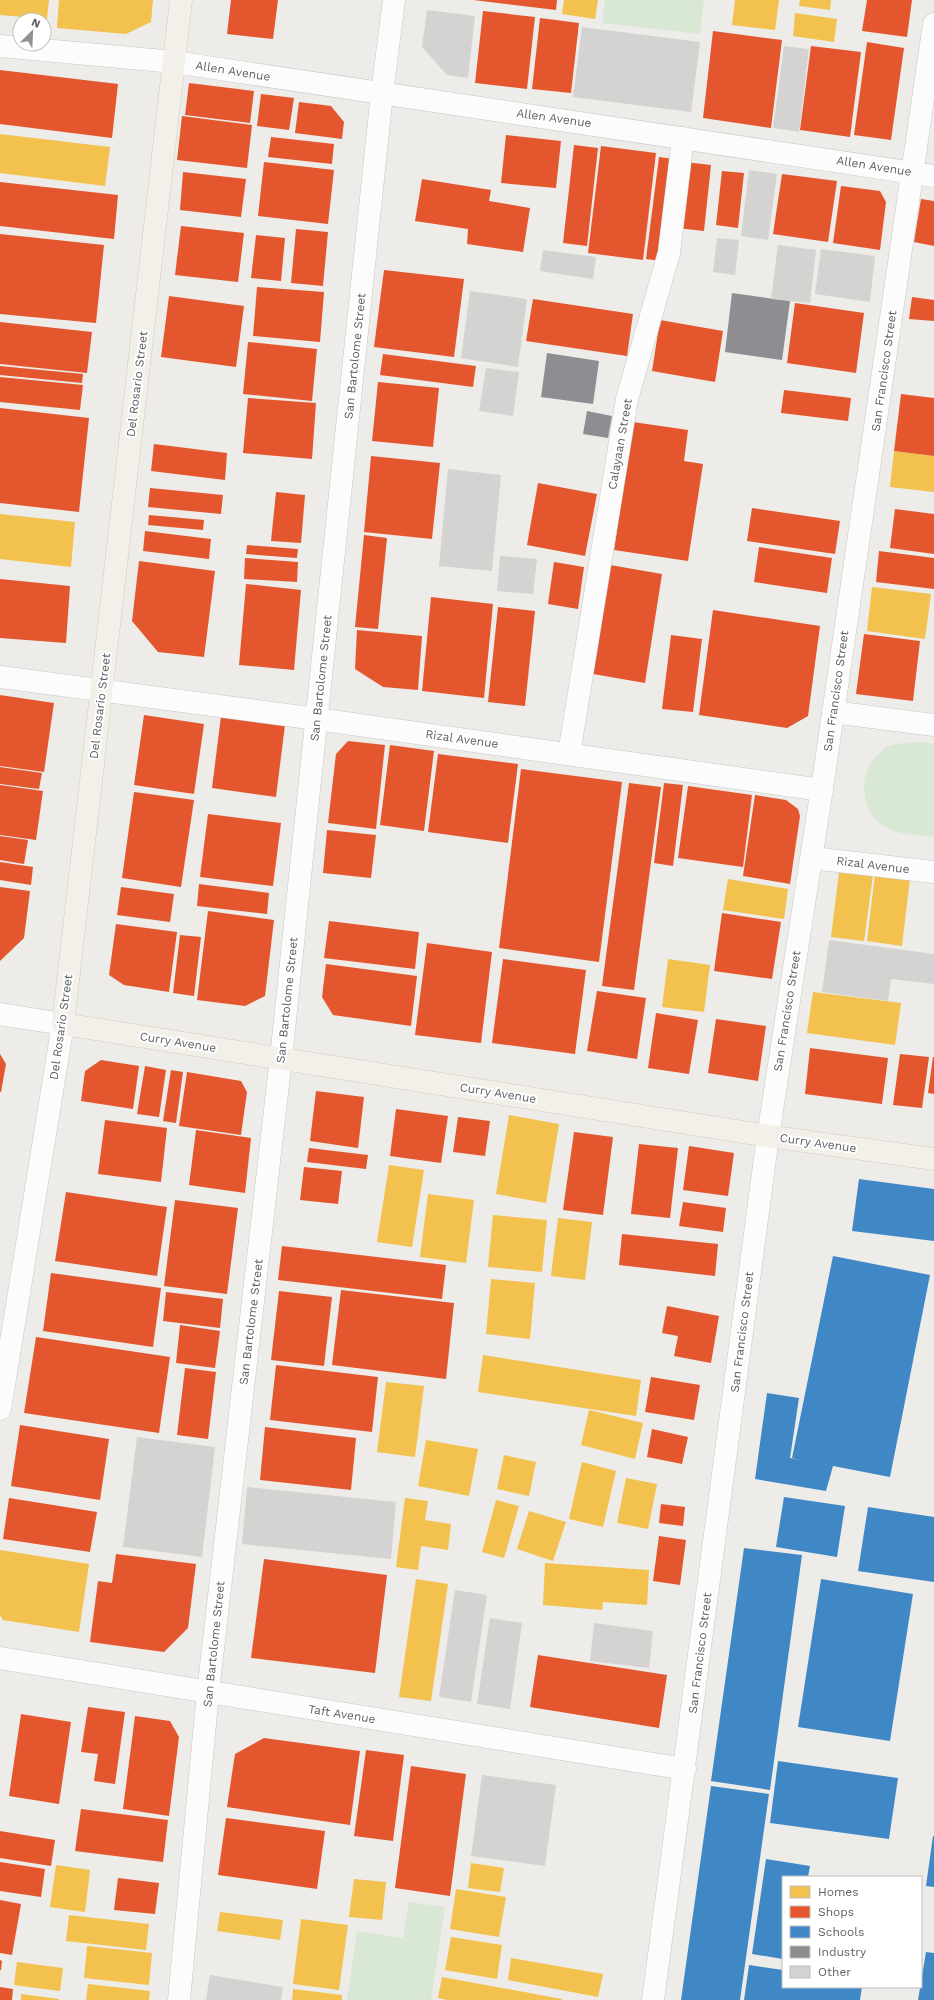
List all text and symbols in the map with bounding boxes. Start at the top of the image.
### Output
north arrow [12,12,52,52]
text: N [29,16,42,31]
street label: Allen Avenue [195,58,272,84]
street label: Allen Avenue [516,106,593,130]
street label: Allen Avenue [836,153,913,179]
street label: San Bartolome Street [341,292,369,420]
street label: San Francisco Street [869,310,899,432]
street label: Del Rosario Street [124,330,150,438]
street label: Calayaan Street [605,397,635,491]
street label: San Bartolome Street [307,614,335,742]
street label: San Francisco Street [821,630,851,752]
street label: Del Rosario Street [87,652,113,760]
street label: Rizal Avenue [425,727,499,751]
street label: Rizal Avenue [836,854,910,876]
street label: San Bartolome Street [273,936,301,1064]
street label: San Francisco Street [771,950,803,1072]
street label: Del Rosario Street [47,973,75,1081]
street label: Curry Avenue [139,1029,217,1055]
street label: Curry Avenue [459,1080,537,1106]
street label: Curry Avenue [779,1131,857,1155]
street label: San Bartolome Street [236,1258,266,1386]
street label: San Francisco Street [728,1271,756,1393]
street label: San Bartolome Street [200,1580,228,1708]
street label: San Francisco Street [686,1592,714,1714]
street label: Taft Avenue [307,1702,377,1726]
legend [782,1876,922,1988]
text: Homes [818,1885,859,1899]
text: Shops [818,1905,854,1919]
text: Schools [818,1925,864,1939]
text: Industry [818,1945,867,1959]
text: Other [818,1965,851,1979]

